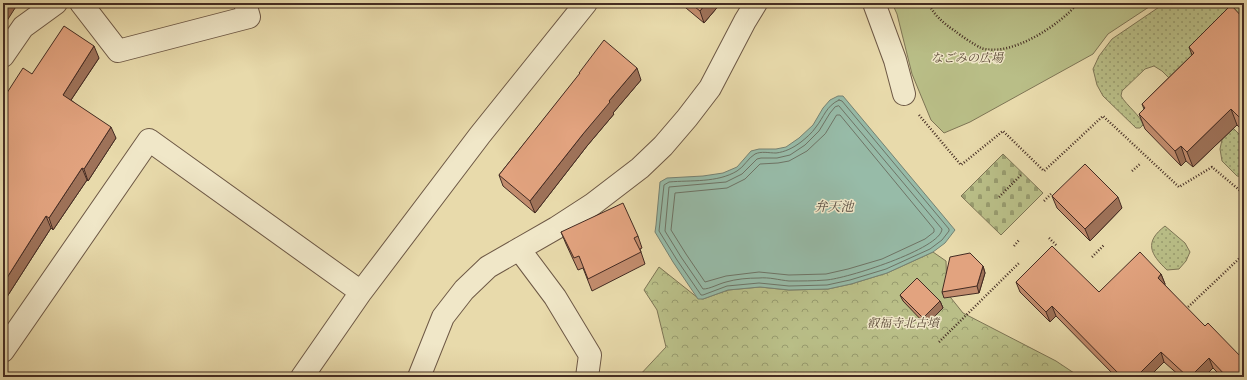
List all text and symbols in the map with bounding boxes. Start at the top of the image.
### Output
park label: なごみの広場 [931,51,1004,67]
water label: 弁天池 [814,199,855,217]
park label: 叡福寺北古墳 [867,316,941,332]

